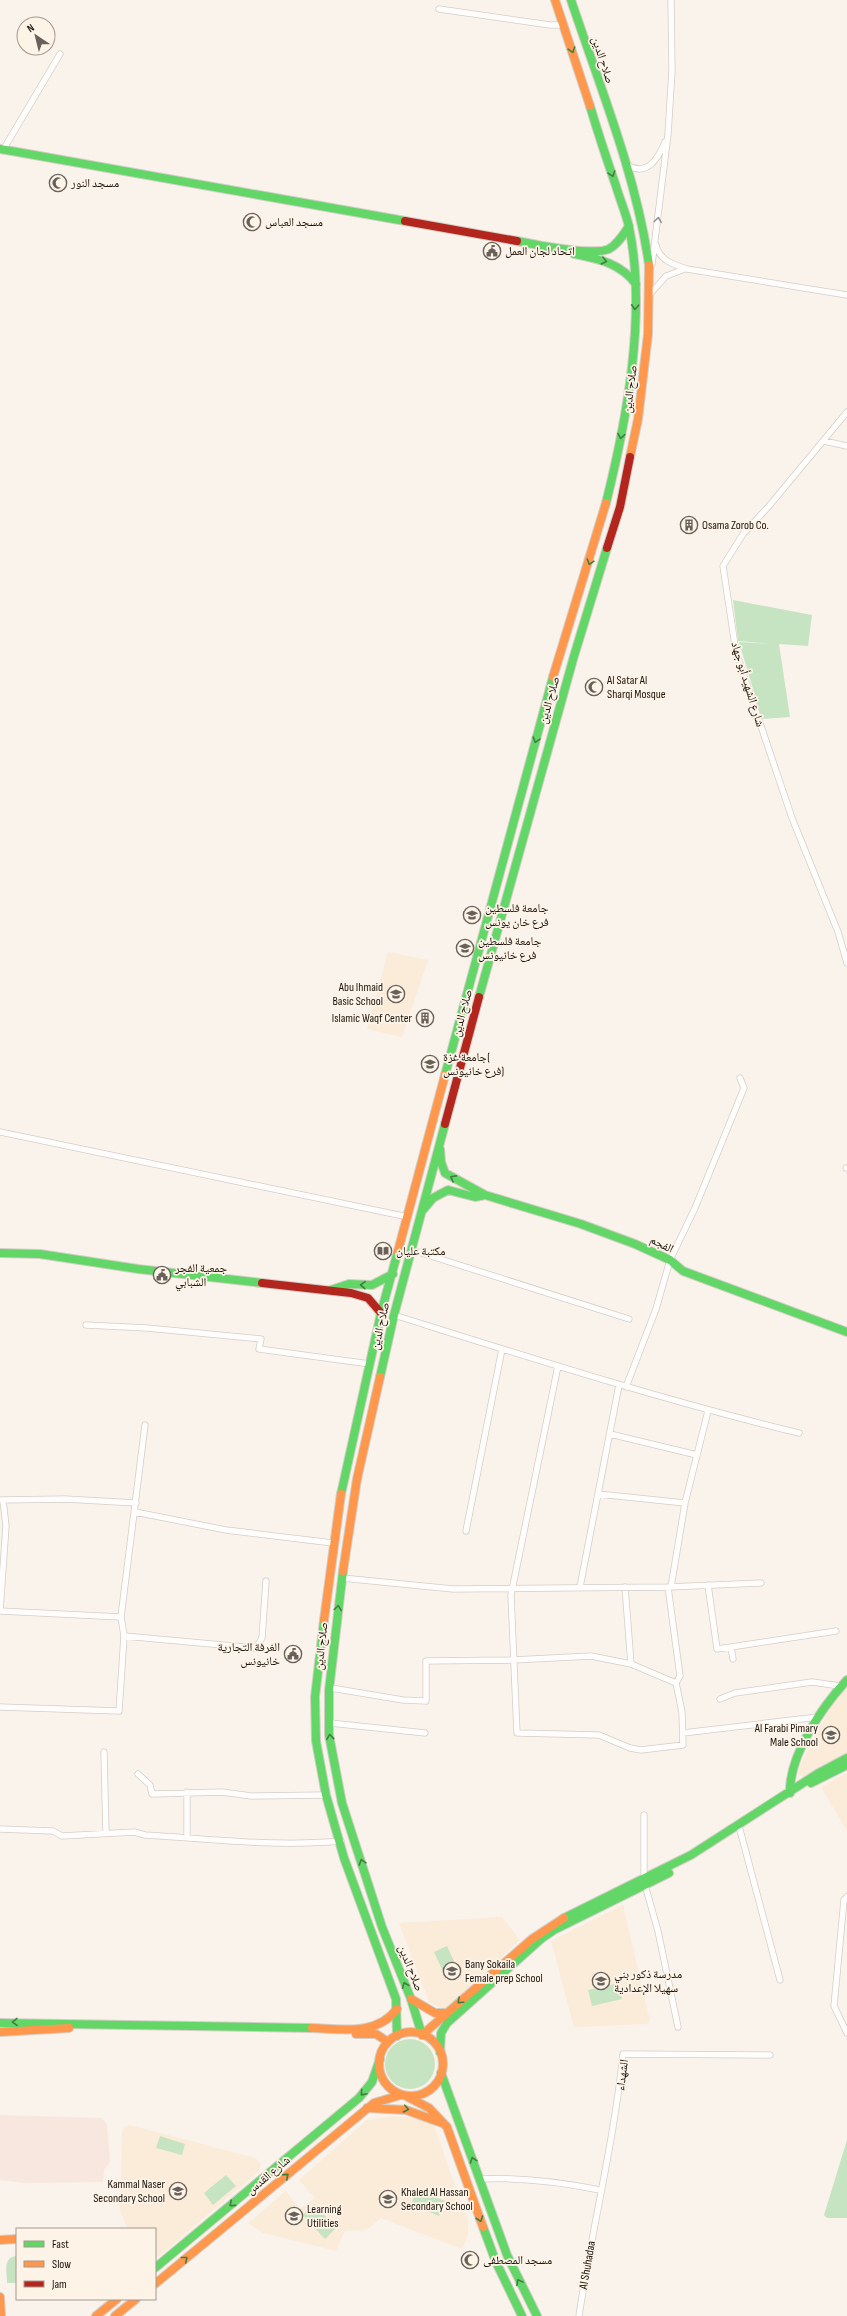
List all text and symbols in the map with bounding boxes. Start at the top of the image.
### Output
north arrow [16,16,56,56]
text: N [24,21,37,35]
street label: صلاح الدين [588,35,617,86]
one-way arrow [567,47,575,54]
one-way arrow [607,170,615,177]
mosque icon: مسجد النور [48,173,68,193]
place label: مسجد النور [70,176,119,191]
mosque icon: مسجد العباس [242,212,262,232]
place label: مسجد العباس [265,215,323,230]
one-way arrow [653,217,662,223]
public building icon: اتحاد لجان العمل [482,241,502,261]
place label: اتحاد لجان العمل [505,244,575,259]
one-way arrow [600,256,607,265]
one-way arrow [631,304,640,310]
street label: صلاح الدين [620,364,641,414]
one-way arrow [618,433,626,439]
building icon: Osama Zorob Co. [679,515,699,535]
place label: Osama Zorob Co. [702,518,769,533]
one-way arrow [586,558,594,565]
street label: شارع الشهيد أبو جهاد [727,640,768,729]
place label: Al Satar Al Sharqi Mosque [606,673,666,702]
street label: صلاح الدين [536,675,563,726]
mosque icon: Al Satar Al Sharqi Mosque [584,677,604,697]
one-way arrow [532,736,541,743]
place label: جامعة فلسطين فرع خان يونس [485,901,549,930]
school or university icon: جامعة فلسطين فرع خان يونس [462,905,482,925]
place label: جامعة فلسطين فرع خانيونس [478,934,542,963]
school or university icon: جامعة فلسطين فرع خانيونس [455,938,475,958]
place label: Abu Ihmaid Basic School [332,980,383,1009]
school or university icon: Abu Ihmaid Basic School [386,984,406,1004]
street label: صلاح الدين [449,988,476,1039]
building icon: Islamic Waqf Center [415,1008,435,1028]
place label: Islamic Waqf Center [332,1011,413,1026]
place label: جامعة غزة( فرع خانيونس) [443,1050,504,1079]
school or university icon: جامعة غزة( فرع خانيونس) [420,1054,440,1074]
one-way arrow [450,1175,458,1183]
street label: الفجم [648,1232,676,1257]
library icon: مكتبة عليان [373,1241,393,1261]
place label: مكتبة عليان [396,1244,446,1259]
place label: جمعية الفجر الشبابي [174,1261,227,1292]
public building icon: جمعية الفجر الشبابي [152,1265,172,1285]
one-way arrow [360,1281,366,1289]
street label: صلاح الدين [368,1301,393,1351]
one-way arrow [333,1605,342,1611]
street label: صلاح الدين [312,1621,331,1671]
place label: الغرفة التجارية خانيونس [217,1640,280,1669]
public building icon: الغرفة التجارية خانيونس [283,1644,303,1664]
place label: Al Farabi Pimary Male School [754,1721,818,1750]
school or university icon: Al Farabi Pimary Male School [821,1725,841,1745]
one-way arrow [325,1734,334,1740]
one-way arrow [358,1859,367,1866]
street label: صلاح الدين [394,1943,427,1993]
place label: Bany Sokaila Female prep School [465,1957,543,1986]
school or university icon: Bany Sokaila Female prep School [442,1961,462,1981]
place label: مدرسة ذكور بني سهيلا الإعدادية [614,1967,682,1996]
school or university icon: مدرسة ذكور بني سهيلا الإعدادية [591,1971,611,1991]
one-way arrow [402,1982,410,1989]
one-way arrow [457,1997,465,2004]
one-way arrow [12,2018,18,2027]
street label: الشهداء [613,2058,632,2092]
one-way arrow [361,2088,368,2096]
one-way arrow [403,2104,409,2113]
street label: شارع القدس [243,2153,293,2198]
one-way arrow [470,2157,478,2164]
one-way arrow [281,2174,288,2181]
place label: Kammal Naser Secondary School [93,2177,166,2206]
school or university icon: Kammal Naser Secondary School [168,2181,188,2201]
place label: Khaled Al Hassan Secondary School [401,2185,473,2214]
school or university icon: Khaled Al Hassan Secondary School [378,2189,398,2209]
one-way arrow [229,2200,236,2207]
place label: Learning Utilities [307,2202,342,2231]
school or university icon: Learning Utilities [284,2206,304,2226]
one-way arrow [476,2216,484,2223]
legend [16,2228,156,2300]
text: Fast [52,2237,69,2252]
street label: Al Shuhadaa [576,2239,599,2291]
mosque icon: مسجد المصطفى [460,2250,480,2270]
place label: مسجد المصطفى [483,2253,552,2268]
text: Slow [52,2257,71,2272]
one-way arrow [181,2257,188,2264]
text: Jam [51,2277,67,2292]
one-way arrow [516,2278,524,2286]

